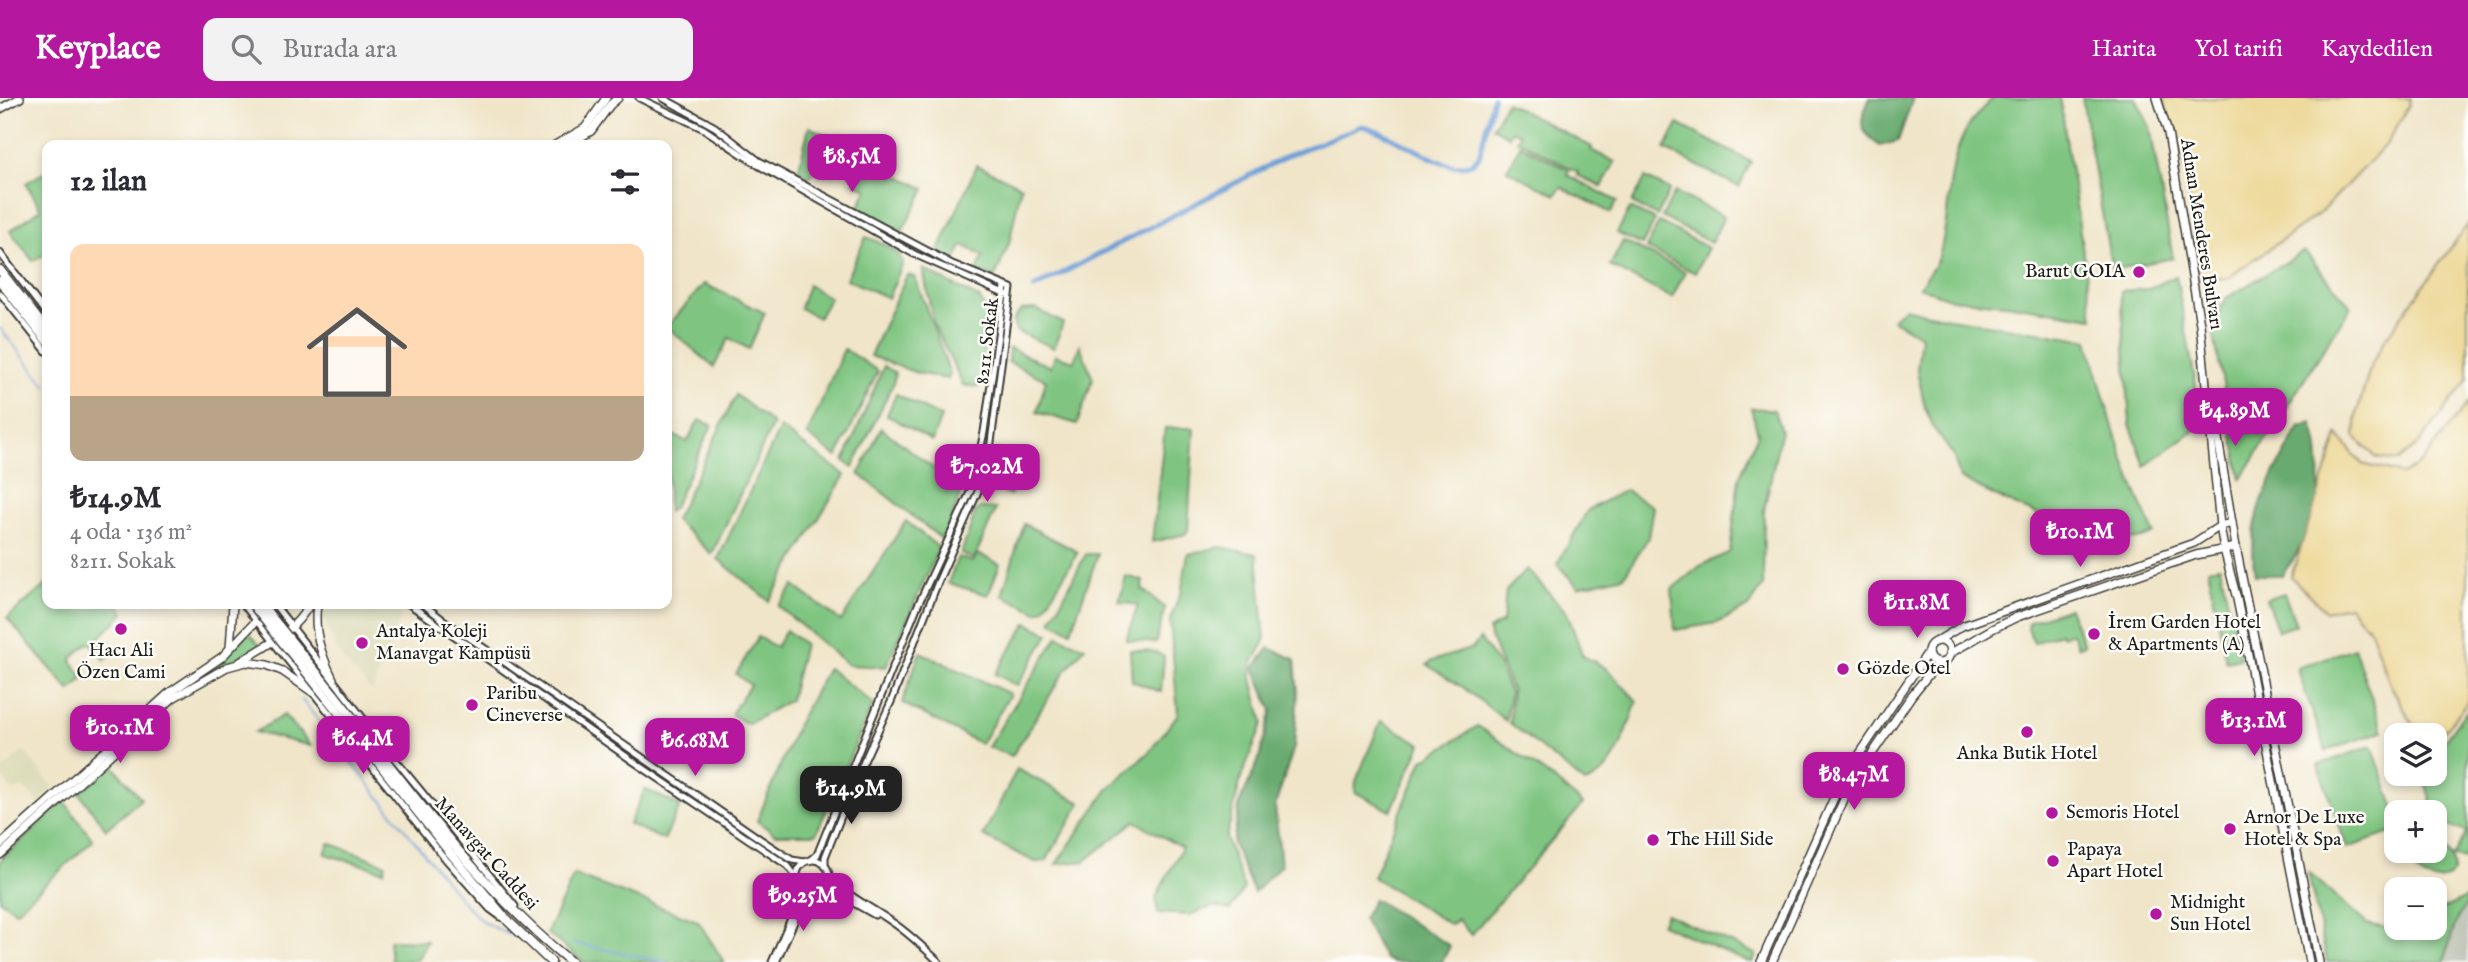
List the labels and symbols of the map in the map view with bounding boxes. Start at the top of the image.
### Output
pin: ₺8.5M [803,134,901,194]
street label: Adnan Menderes Bulvarı [2174,136,2228,331]
place label: Barut GOIA [2025,260,2126,284]
marker: Barut GOIA [2131,264,2147,280]
street label: 8211. Sokak [971,295,1005,386]
pin: ₺4.89M [2178,388,2292,448]
pin: ₺7.02M [930,444,1044,504]
pin: ₺10.1M [2023,510,2137,569]
pin: ₺11.8M [1860,580,1974,640]
place label: İrem Garden Hotel & Apartments (A) [2108,611,2262,657]
place label: Antalya Koleji Manavgat Kampüsü [375,620,531,666]
marker: Hacı Ali Özen Cami [113,621,129,637]
marker: İrem Garden Hotel & Apartments (A) [2086,626,2102,642]
marker: Antalya Koleji Manavgat Kampüsü [354,635,370,651]
place label: Hacı Ali Özen Cami [76,639,166,685]
place label: Gözde Otel [1857,657,1951,681]
marker: Gözde Otel [1835,661,1851,677]
place label: Paribu Cineverse [486,682,563,728]
marker: Paribu Cineverse [464,697,480,713]
pin: ₺13.1M [2197,698,2311,758]
pin: ₺10.1M [63,706,177,765]
pin: ₺6.4M [314,716,412,776]
pin: ₺6.68M [638,718,752,778]
marker: Anka Butik Hotel [2019,724,2035,740]
place label: Anka Butik Hotel [1956,742,2098,766]
pin: ₺8.47M [1797,752,1911,812]
pin: ₺14.9M [794,766,908,826]
street label: Manavgat Caddesi [429,792,543,916]
place label: Semoris Hotel [2066,801,2180,825]
marker: Semoris Hotel [2044,805,2060,821]
place label: Arnor De Luxe Hotel & Spa [2243,806,2365,852]
marker: Arnor De Luxe Hotel & Spa [2222,821,2238,837]
place label: The Hill Side [1667,828,1774,852]
marker: The Hill Side [1645,832,1661,848]
place label: Papaya Apart Hotel [2066,838,2163,884]
marker: Papaya Apart Hotel [2045,853,2061,869]
pin: ₺9.25M [746,874,860,933]
place label: Midnight Sun Hotel [2170,891,2251,937]
marker: Midnight Sun Hotel [2148,906,2164,922]

